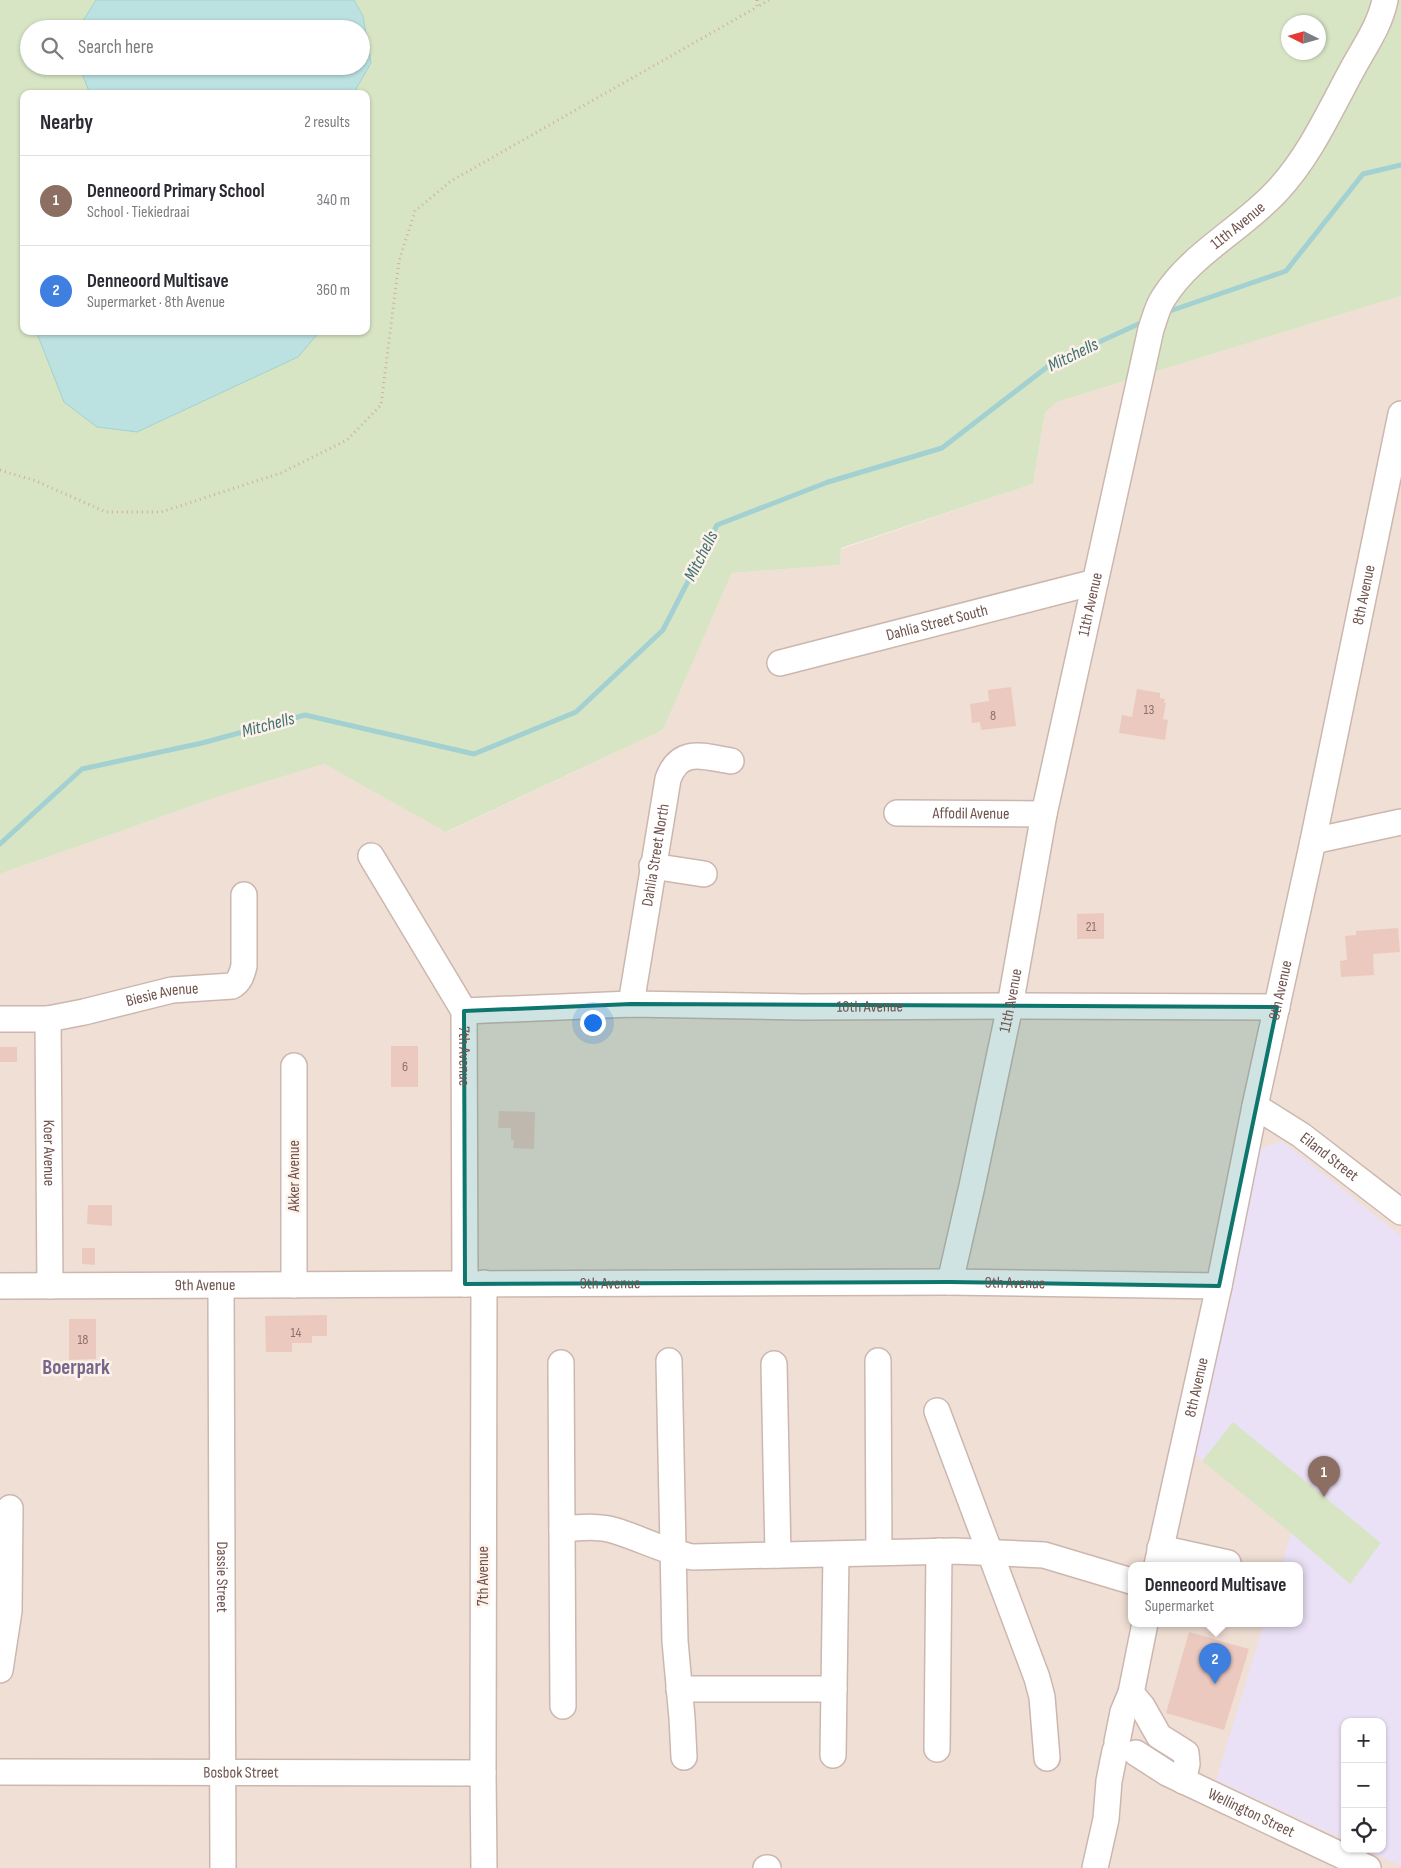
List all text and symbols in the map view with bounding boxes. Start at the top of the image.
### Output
north arrow [1281,15,1326,60]
search box [20,20,370,75]
icon: search [38,34,66,62]
text: Search here [78,36,154,59]
text: Nearby [40,110,93,135]
text: 2 results [304,113,350,132]
text: Denneoord Primary School [87,180,265,203]
text: 1 [53,191,59,210]
text: 340 m [317,191,350,210]
street label: 11th Avenue [1207,198,1269,253]
text: School · Tiekiedraai [87,203,189,222]
text: Denneoord Multisave [87,270,229,293]
text: 2 [52,281,60,300]
text: 360 m [316,281,350,300]
text: Supermarket · 8th Avenue [87,293,225,312]
water label: Mitchells [1044,334,1102,376]
water label: Mitchells [680,527,723,585]
street label: 8th Avenue [1348,563,1379,626]
street label: 11th Avenue [1074,571,1106,638]
street label: Dahlia Street South [884,600,990,645]
house number: 13 [1144,701,1155,718]
house number: 8 [990,707,996,724]
water label: Mitchells [239,708,297,742]
street label: Dahlia Street North [638,802,673,908]
street label: Affodil Avenue [932,804,1009,823]
house number: 21 [1086,918,1096,935]
street label: 8th Avenue [1265,959,1296,1022]
street label: 11th Avenue [995,967,1026,1034]
street label: Biesie Avenue [124,979,199,1011]
street label: 10th Avenue [837,997,903,1016]
your location [580,1010,606,1036]
street label: 7th Avenue [455,1026,474,1086]
house number: 6 [402,1058,408,1075]
street label: Koer Avenue [39,1120,59,1186]
street label: Eiland Street [1296,1128,1362,1185]
street label: Akker Avenue [285,1140,304,1213]
street label: 9th Avenue [985,1273,1045,1293]
street label: 9th Avenue [580,1274,640,1293]
street label: 9th Avenue [175,1276,235,1295]
house number: 14 [291,1324,302,1341]
house number: 18 [77,1331,89,1348]
district label: Boerpark [42,1355,110,1380]
street label: 8th Avenue [1181,1356,1212,1419]
pin: 1 [1308,1456,1340,1497]
street label: Dassie Street [212,1541,232,1613]
street label: 7th Avenue [474,1546,493,1606]
popup [1128,1562,1303,1627]
text: Denneoord Multisave [1145,1574,1286,1597]
text: Supermarket [1145,1597,1214,1616]
pin: 2 [1199,1643,1231,1684]
map controls [1341,1718,1386,1853]
button: + [1341,1718,1386,1763]
street label: Bosbok Street [203,1763,279,1782]
button: − [1341,1763,1386,1808]
street label: Wellington Street [1205,1784,1298,1841]
button: locate [1341,1808,1386,1853]

